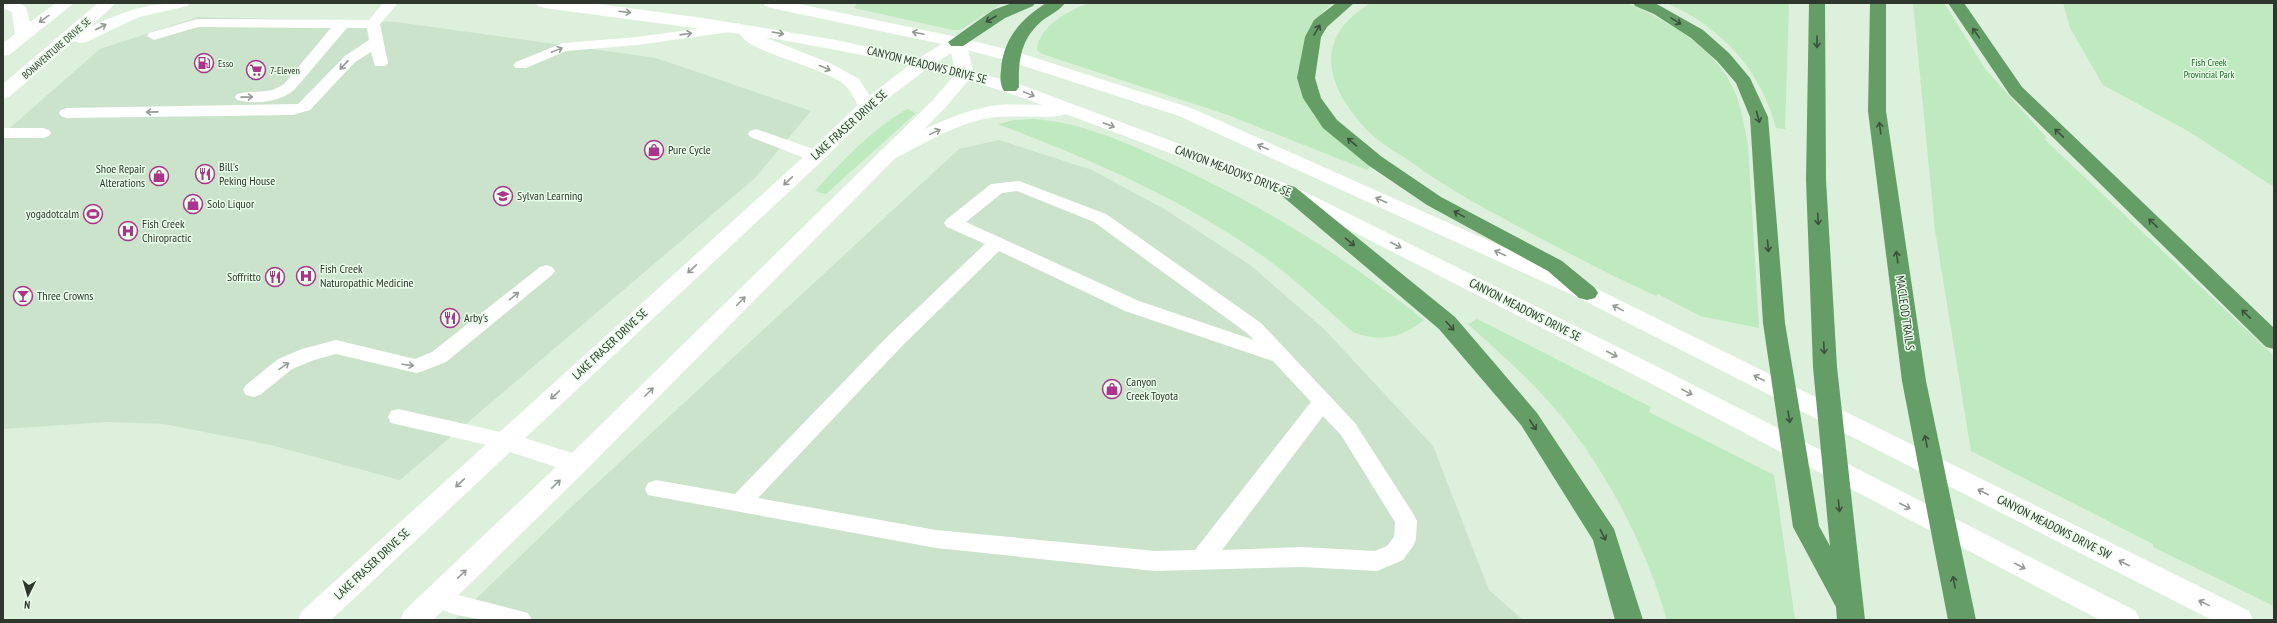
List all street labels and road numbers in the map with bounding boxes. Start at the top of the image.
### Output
street label: BONAVENTURE DRIVE SE [19,15,93,82]
street label: CANYON MEADOWS DRIVE SE [866,42,989,87]
street label: LAKE FRASER DRIVE SE [807,86,890,163]
street label: CANYON MEADOWS DRIVE SE [1173,141,1293,200]
street label: CANYON MEADOWS DRIVE SE [1467,275,1584,344]
street label: MACLEOD TRAIL S [1893,275,1918,351]
street label: LAKE FRASER DRIVE SE [569,305,650,382]
street label: CANYON MEADOWS DRIVE SW [1995,491,2114,562]
street label: LAKE FRASER DRIVE SE [331,525,412,602]

